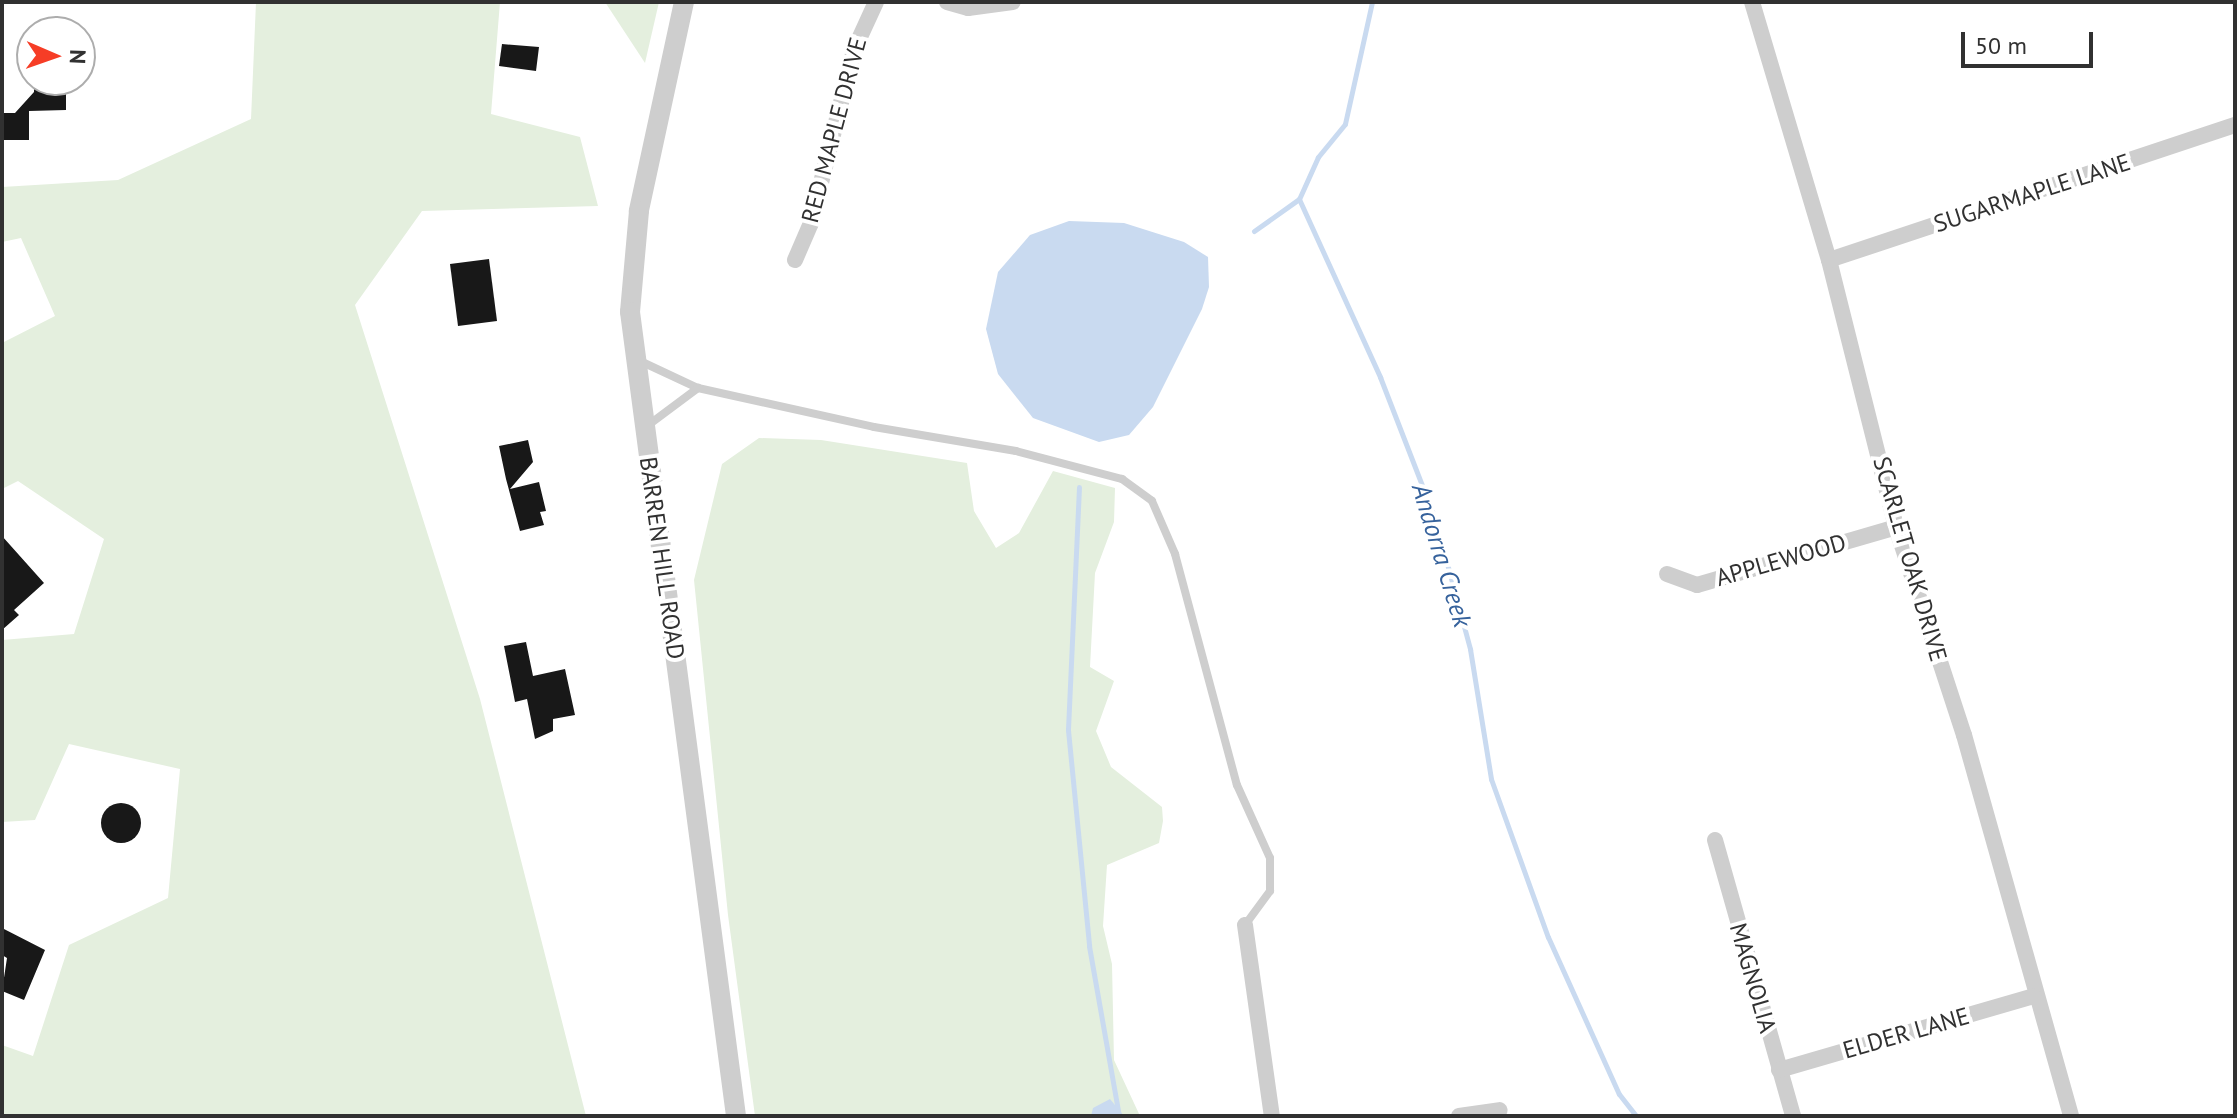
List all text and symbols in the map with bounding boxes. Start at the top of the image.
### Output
north arrow [16,16,96,96]
scale bar [1965,16,2097,66]
text: 50 m [1975,30,2027,61]
street label: RED MAPLE DRIVE [795,34,873,226]
text: N [64,49,92,64]
street label: SUGARMAPLE LANE [1930,148,2134,238]
street label: SCARLET OAK DRIVE [1867,452,1953,666]
street label: BARREN HILL ROAD [633,454,691,662]
water label: Andorra Creek [1405,479,1479,631]
street label: APPLEWOOD [1713,528,1849,592]
street label: MAGNOLIA [1724,920,1782,1036]
street label: ELDER LANE [1839,1001,1973,1065]

